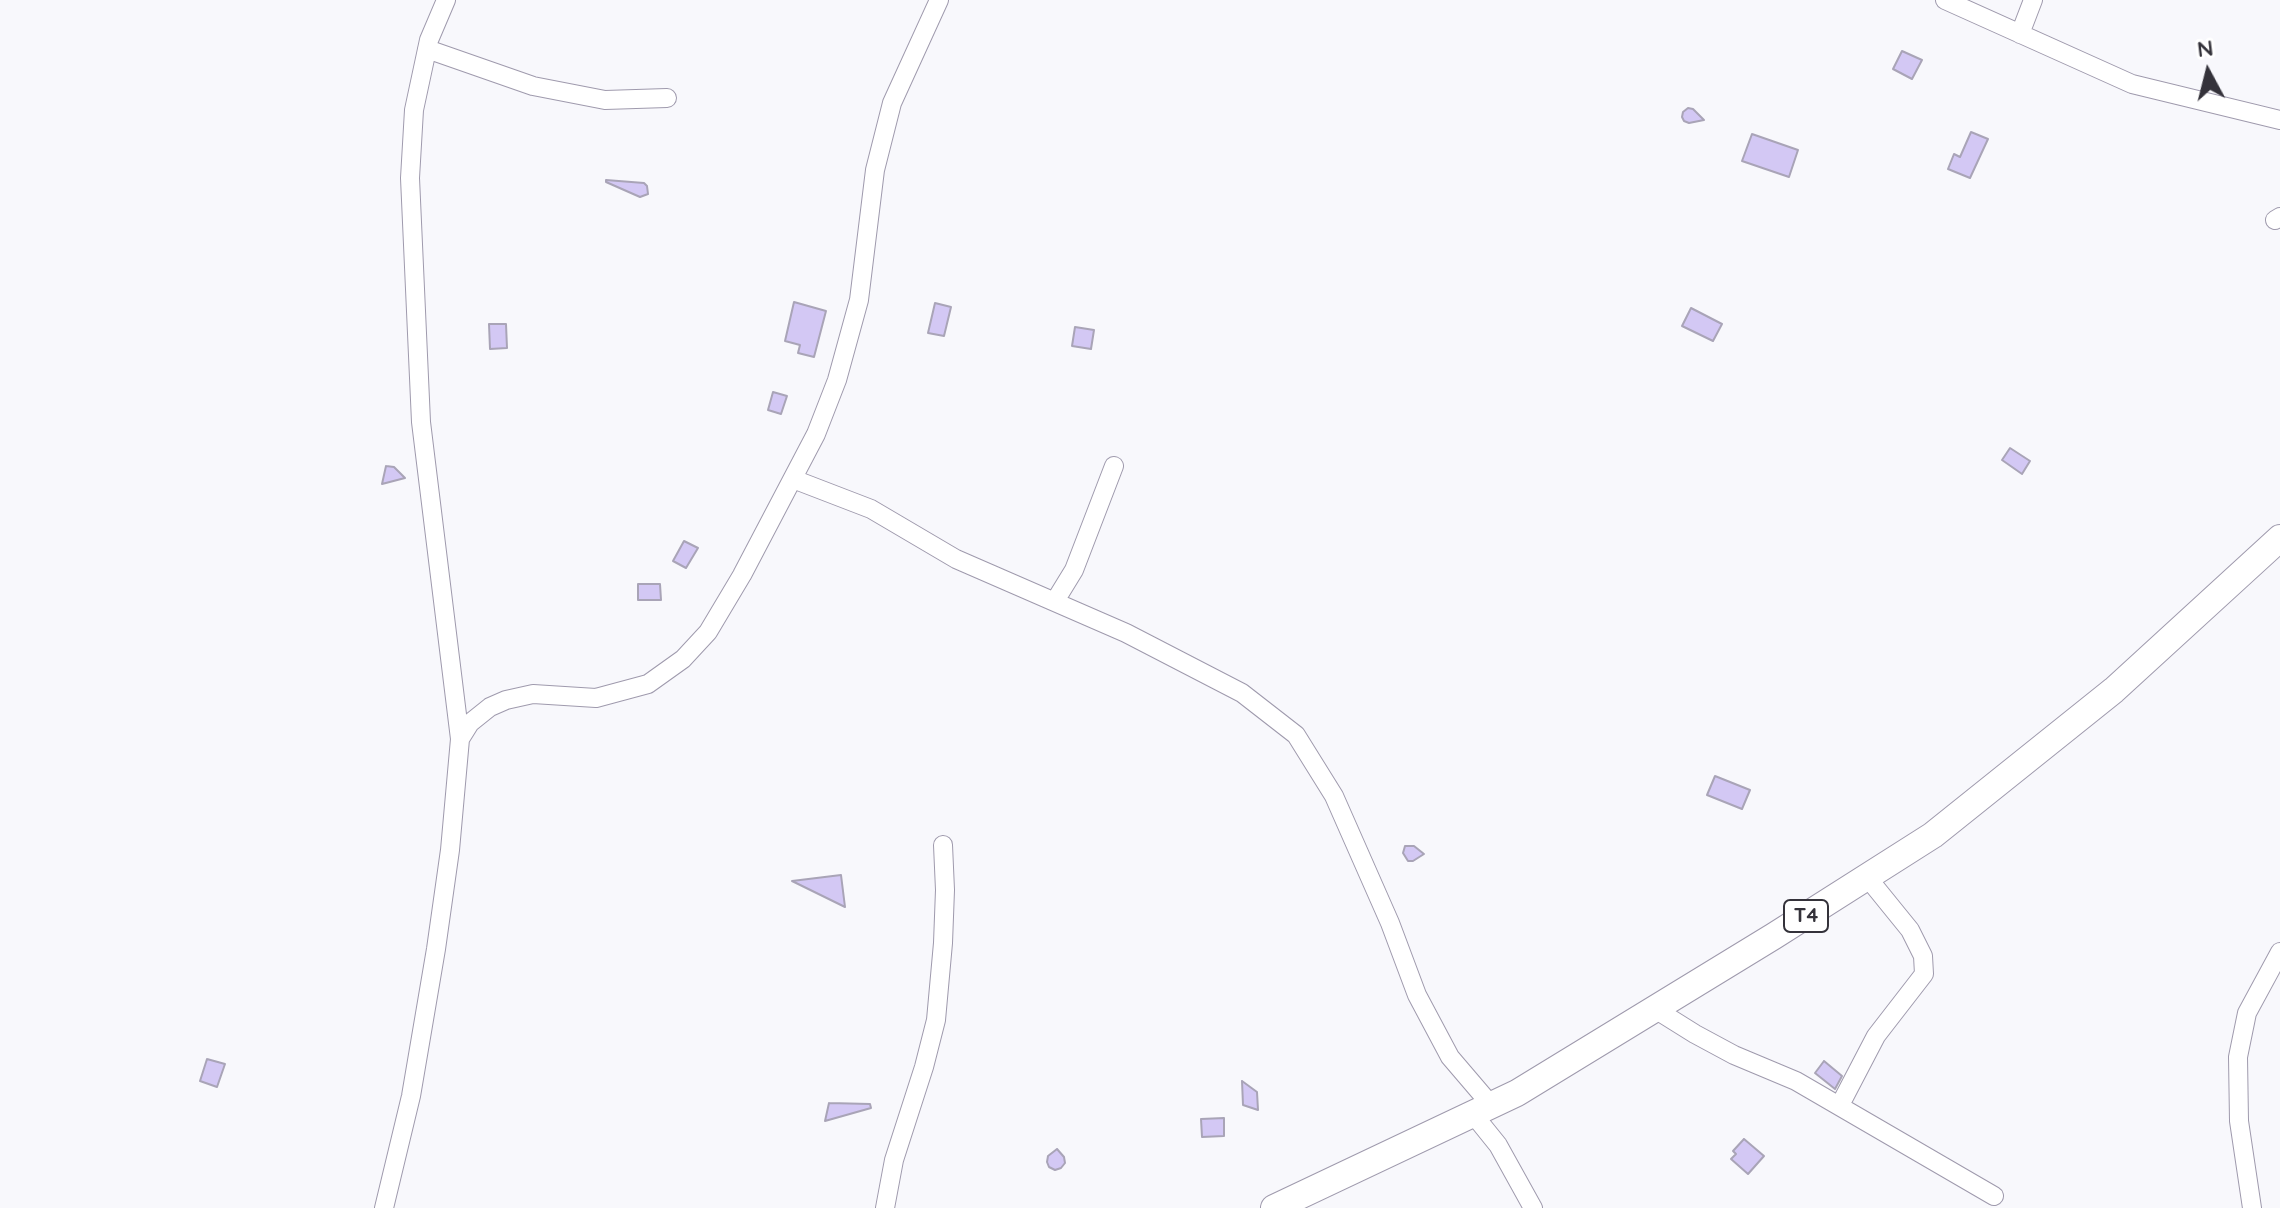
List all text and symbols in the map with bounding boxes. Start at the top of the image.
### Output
north arrow [2168,32,2248,112]
text: N [2195,33,2215,63]
road number: T4 [1784,900,1828,932]

